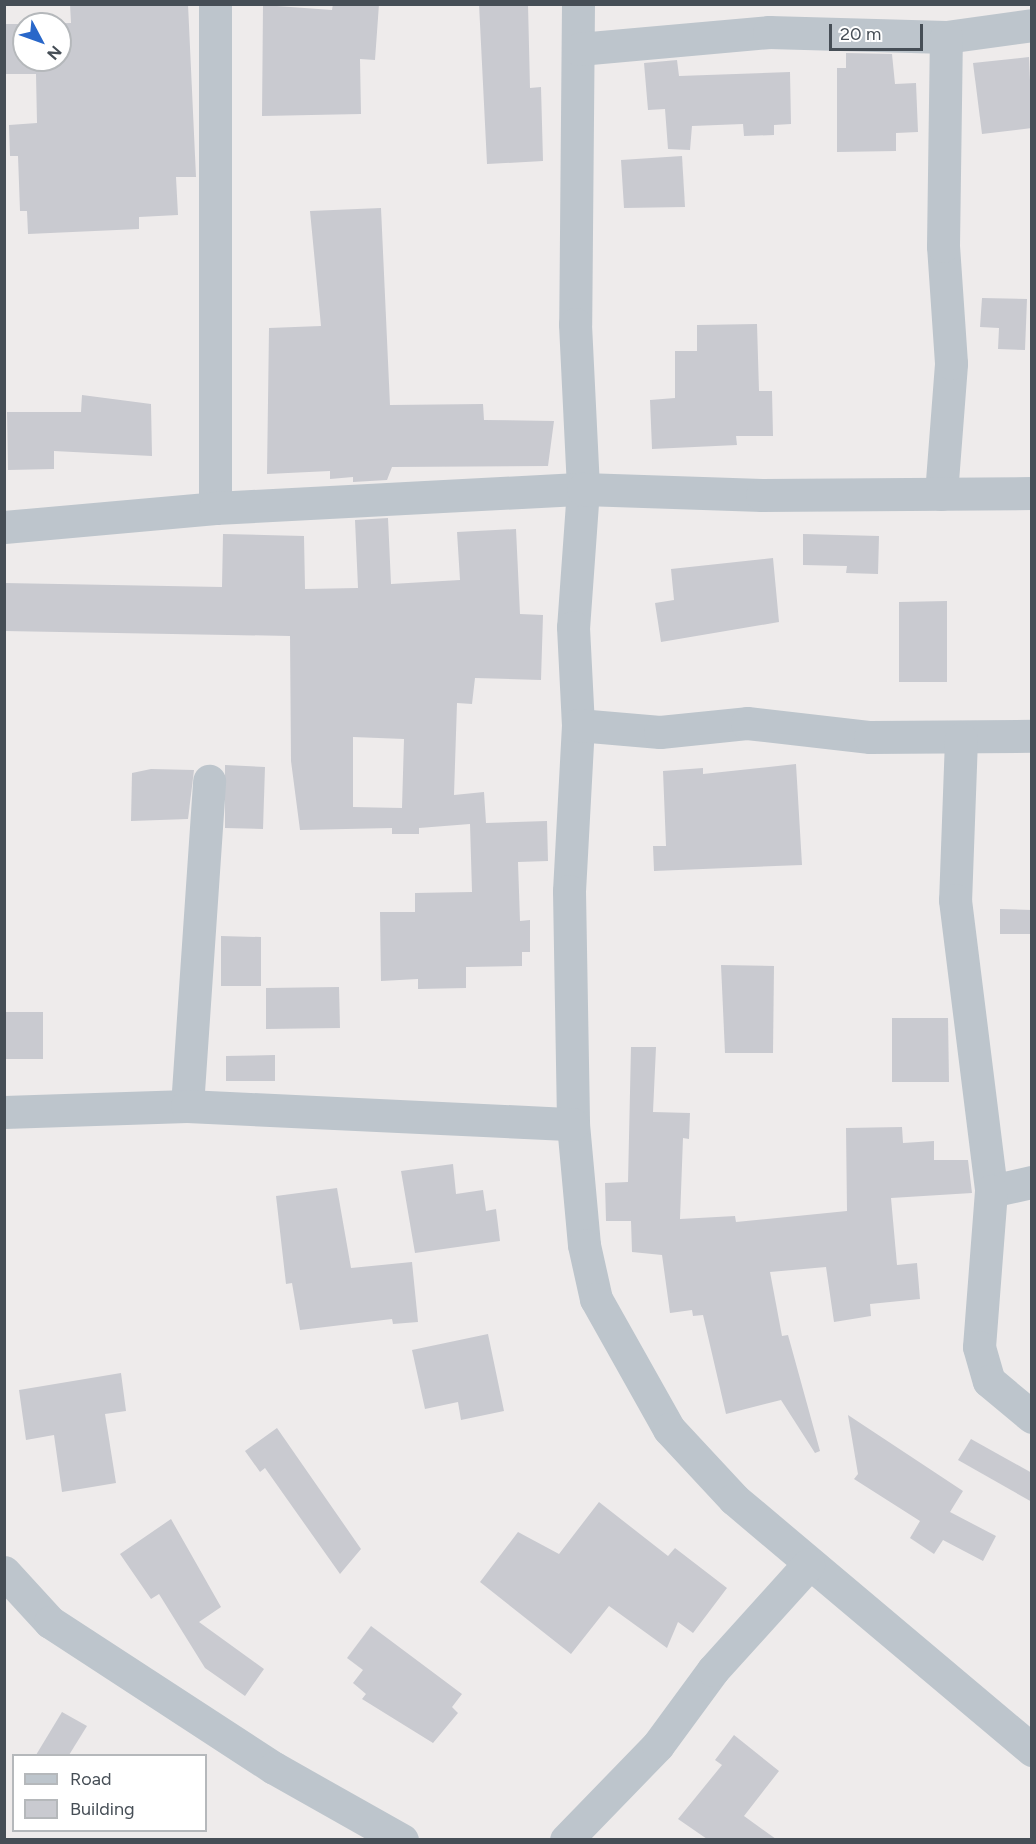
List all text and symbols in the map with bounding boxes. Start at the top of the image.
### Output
north arrow [12,12,72,72]
scale bar [832,12,926,50]
text: 20 m [840,23,881,45]
text: N [43,42,66,64]
legend [12,1754,207,1832]
text: Road [70,1768,111,1790]
text: Building [70,1798,135,1820]

